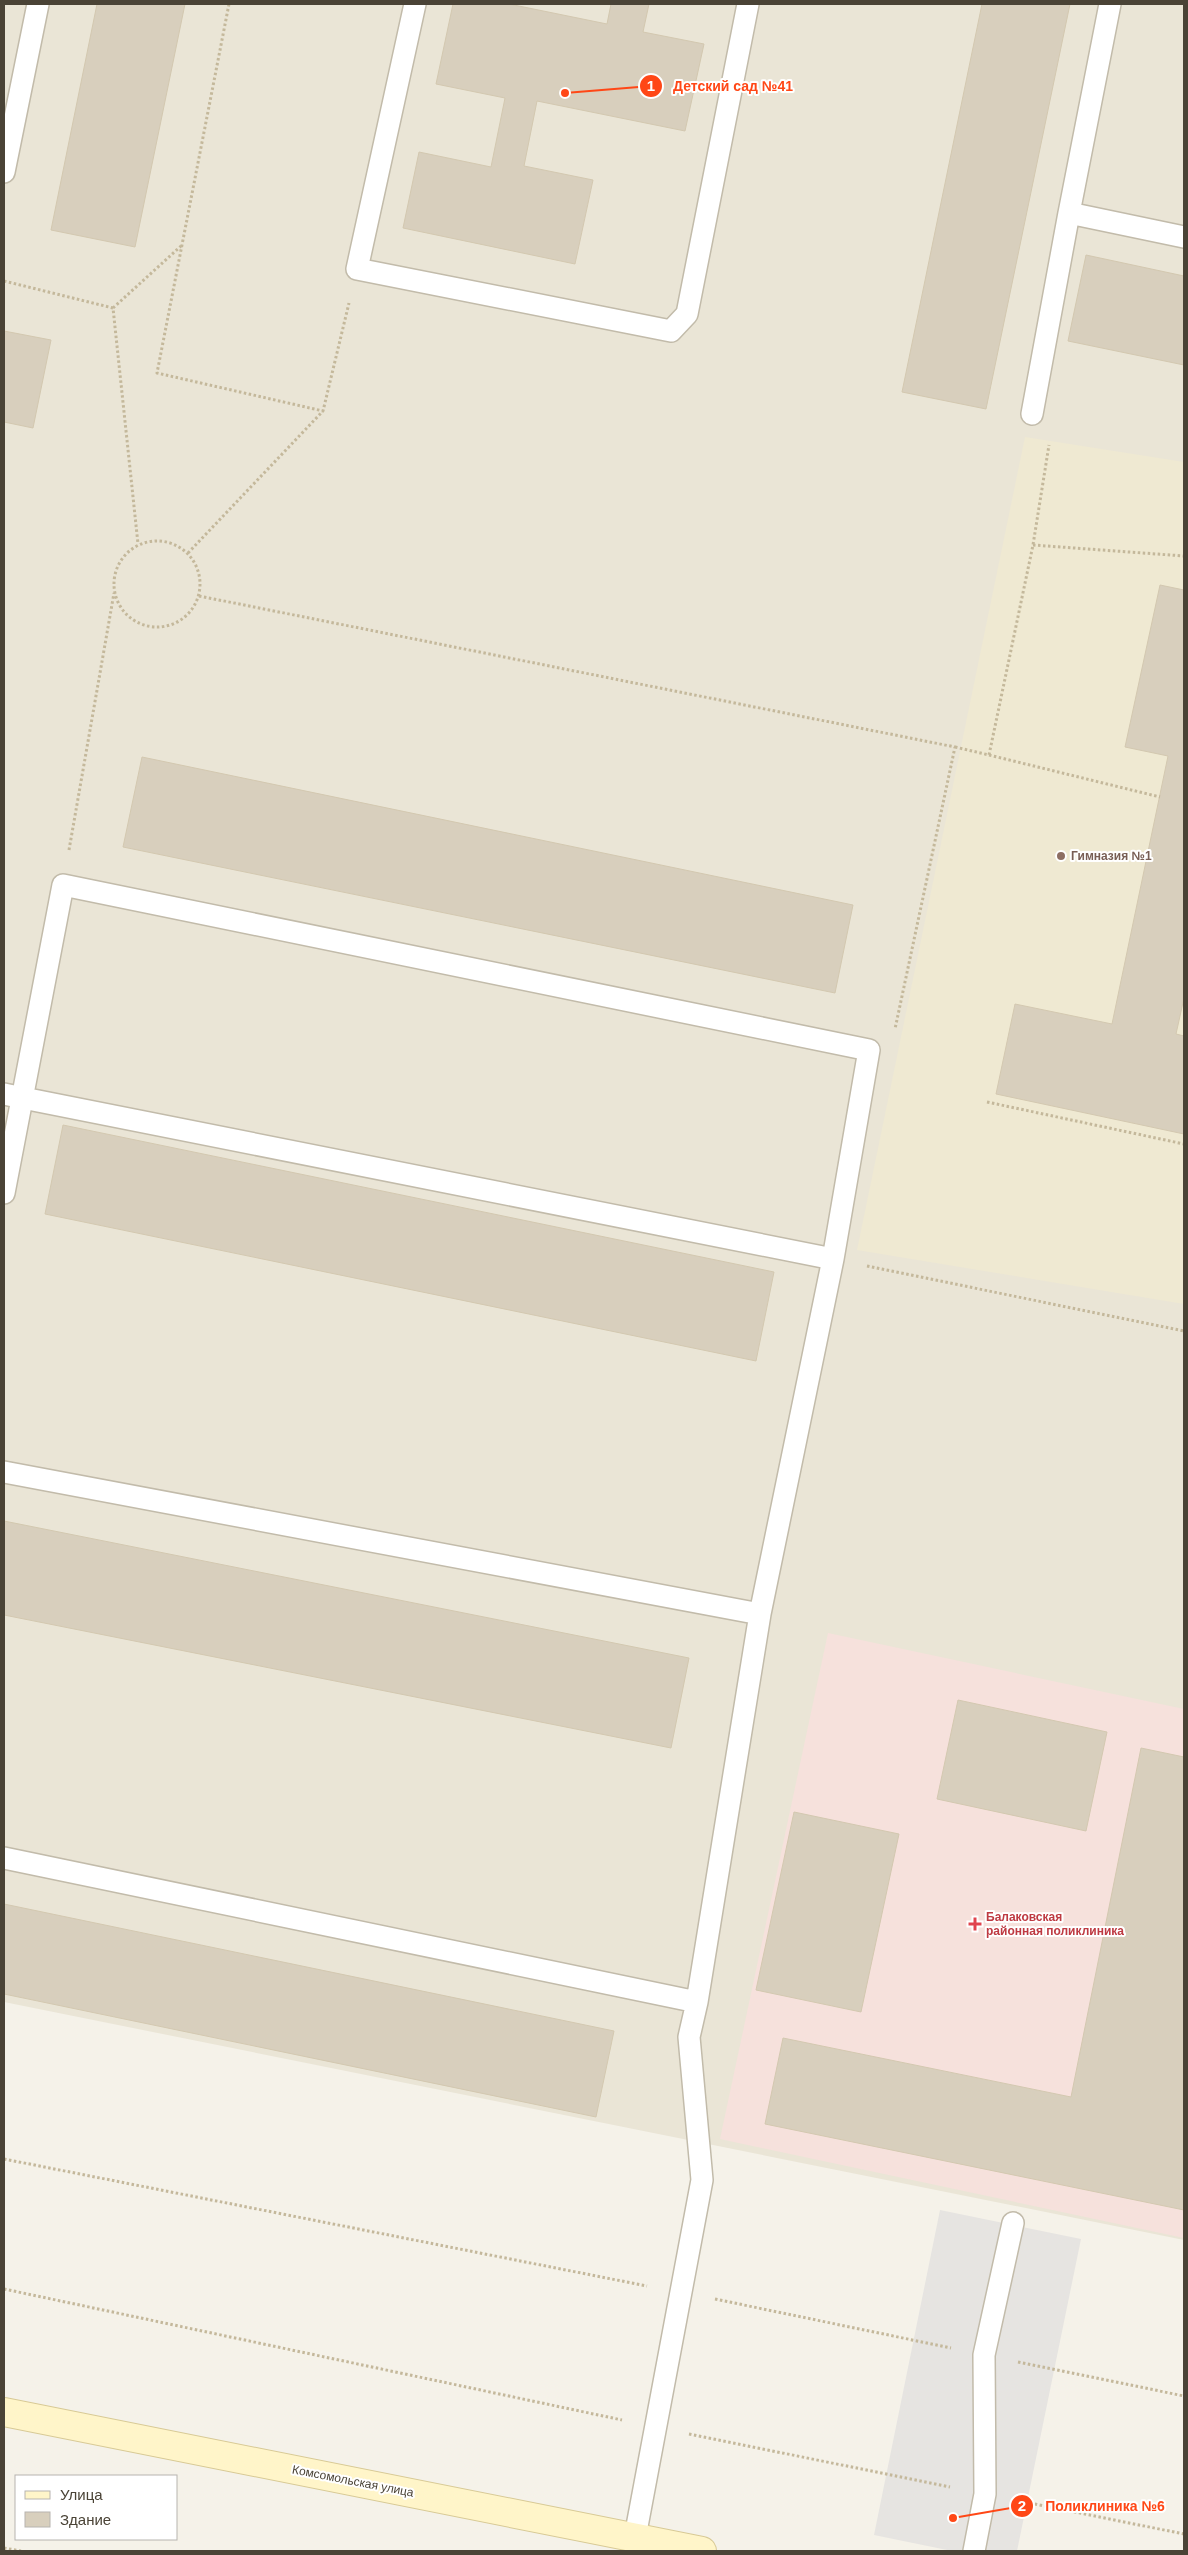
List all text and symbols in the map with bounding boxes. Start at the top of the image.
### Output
callout: Детский сад №41 [638,71,803,100]
text: 1 [647,77,655,94]
text: Детский сад №41 [673,78,793,94]
place label: Гимназия №1 [1071,849,1152,863]
marker: Гимназия №1 [1055,850,1067,862]
place label: Балаковская районная поликлиника [986,1910,1124,1938]
marker: Балаковская районная поликлиника [968,1917,982,1931]
street label: Комсомольская улица [291,2462,415,2500]
legend [15,2475,178,2540]
text: Улица [60,2486,103,2503]
callout: Поликлиника №6 [1010,2491,1174,2520]
text: 2 [1018,2497,1026,2514]
text: Поликлиника №6 [1045,2498,1165,2514]
text: Здание [60,2511,111,2528]

